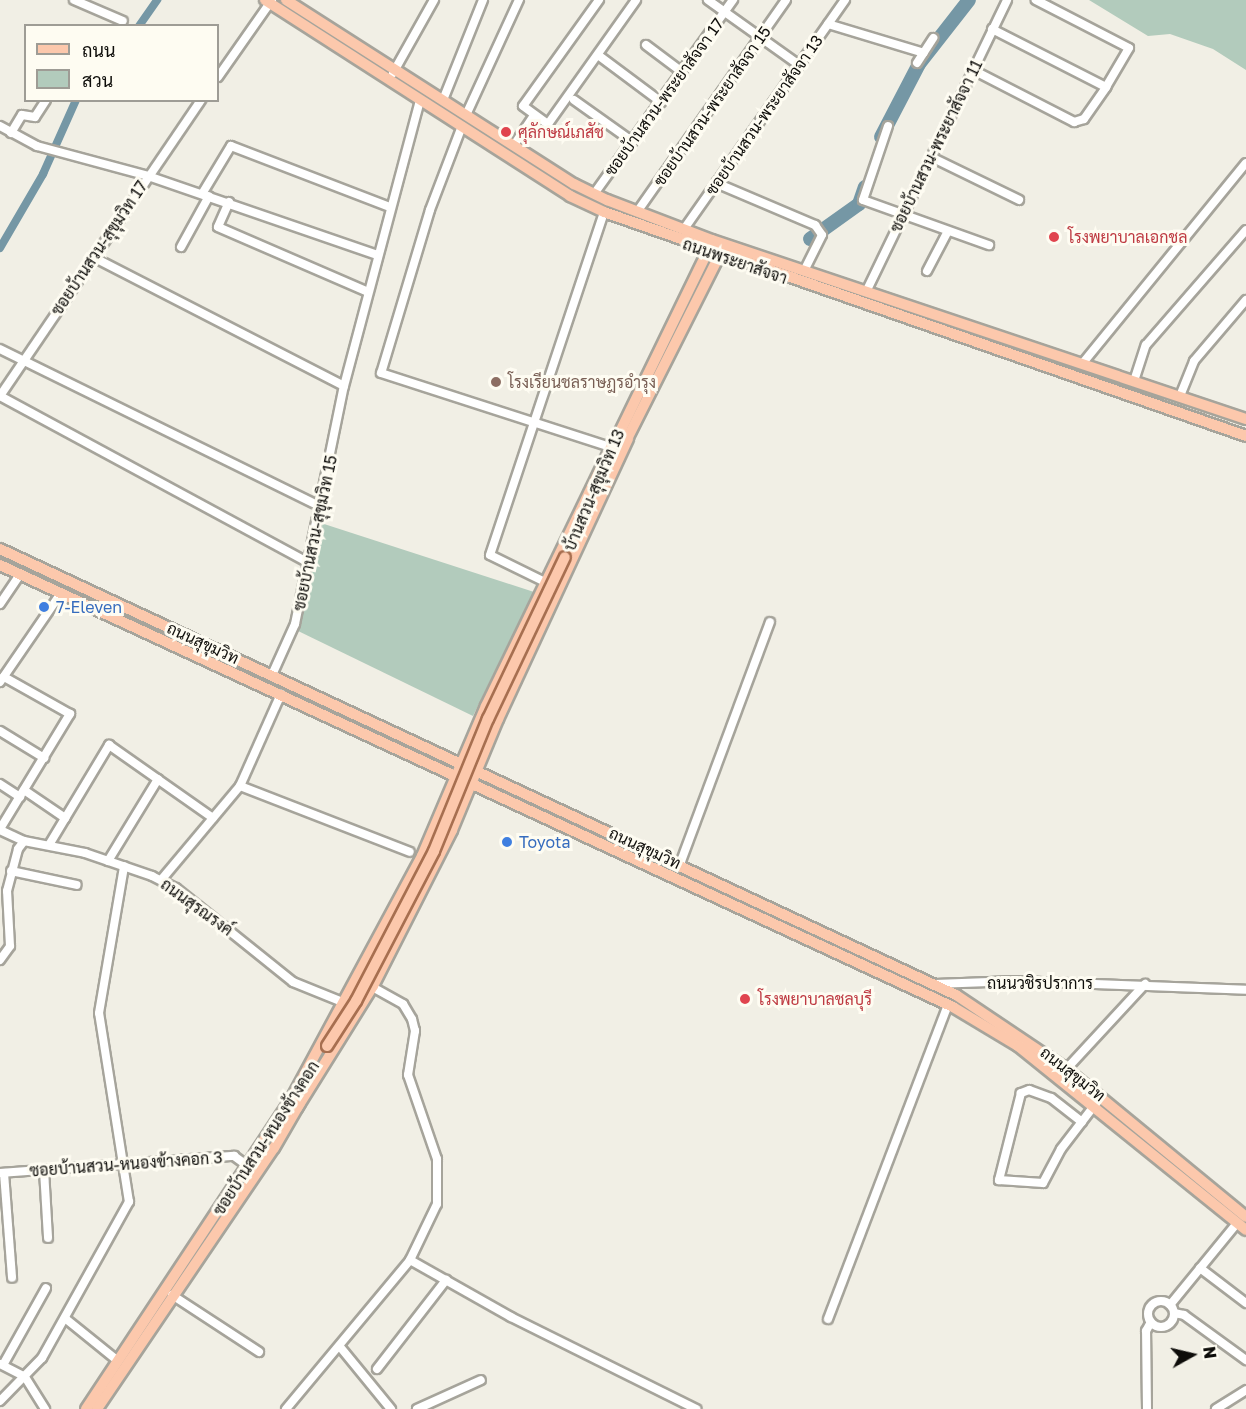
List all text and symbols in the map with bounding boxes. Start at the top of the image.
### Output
street label: ซอยบ้านสวน-พระยาสัจจา 17 [600,14,728,180]
street label: ซอยบ้านสวน-พระยาสัจจา 15 [649,22,775,190]
legend [24,24,219,102]
street label: ซอยบ้านสวน-พระยาสัจจา 13 [701,31,827,199]
text: ถนน [82,39,115,61]
street label: ซอยบ้านสวน-พระยาสัจจา 11 [886,57,986,235]
text: สวน [82,69,113,91]
place label: ศุลักษณ์เภสัช [518,122,604,142]
marker: ศุลักษณ์เภสัช [499,125,513,139]
street label: ซอยบ้านสวน-สุขุมวิท 17 [47,177,151,319]
place label: โรงพยาบาลเอกชล [1068,227,1187,247]
marker: โรงพยาบาลเอกชล [1045,228,1063,246]
street label: ถนนพระยาสัจจา [680,234,790,288]
place label: โรงเรียนชลราษฎรอำรุง [508,372,656,392]
marker: โรงเรียนชลราษฎรอำรุง [489,375,503,389]
street label: บ้านสวน-สุขุมวิท 13 [560,426,628,554]
street label: ซอยบ้านสวน-สุขุมวิท 15 [289,453,341,613]
place label: 7-Eleven [56,597,122,617]
marker: 7-Eleven [37,600,51,614]
street label: ถนนสุขุมวิท [164,618,242,668]
street label: ถนนสุขุมวิท [606,823,684,873]
place label: Toyota [519,832,570,852]
marker: Toyota [500,835,514,849]
street label: ถนนสุรณรงค์ [157,874,237,940]
street label: ถนนวชิรปราการ [987,973,1093,993]
place label: โรงพยาบาลชลบุรี [758,989,872,1009]
marker: โรงพยาบาลชลบุรี [736,990,754,1008]
street label: ถนนสุขุมวิท [1037,1043,1109,1105]
street label: ซอยบ้านสวน-หนองข้างคอก [209,1057,323,1219]
street label: ซอยบ้านสวน-หนองข้างคอก 3 [29,1148,223,1180]
north arrow [1162,1325,1222,1385]
text: N [1199,1345,1221,1360]

